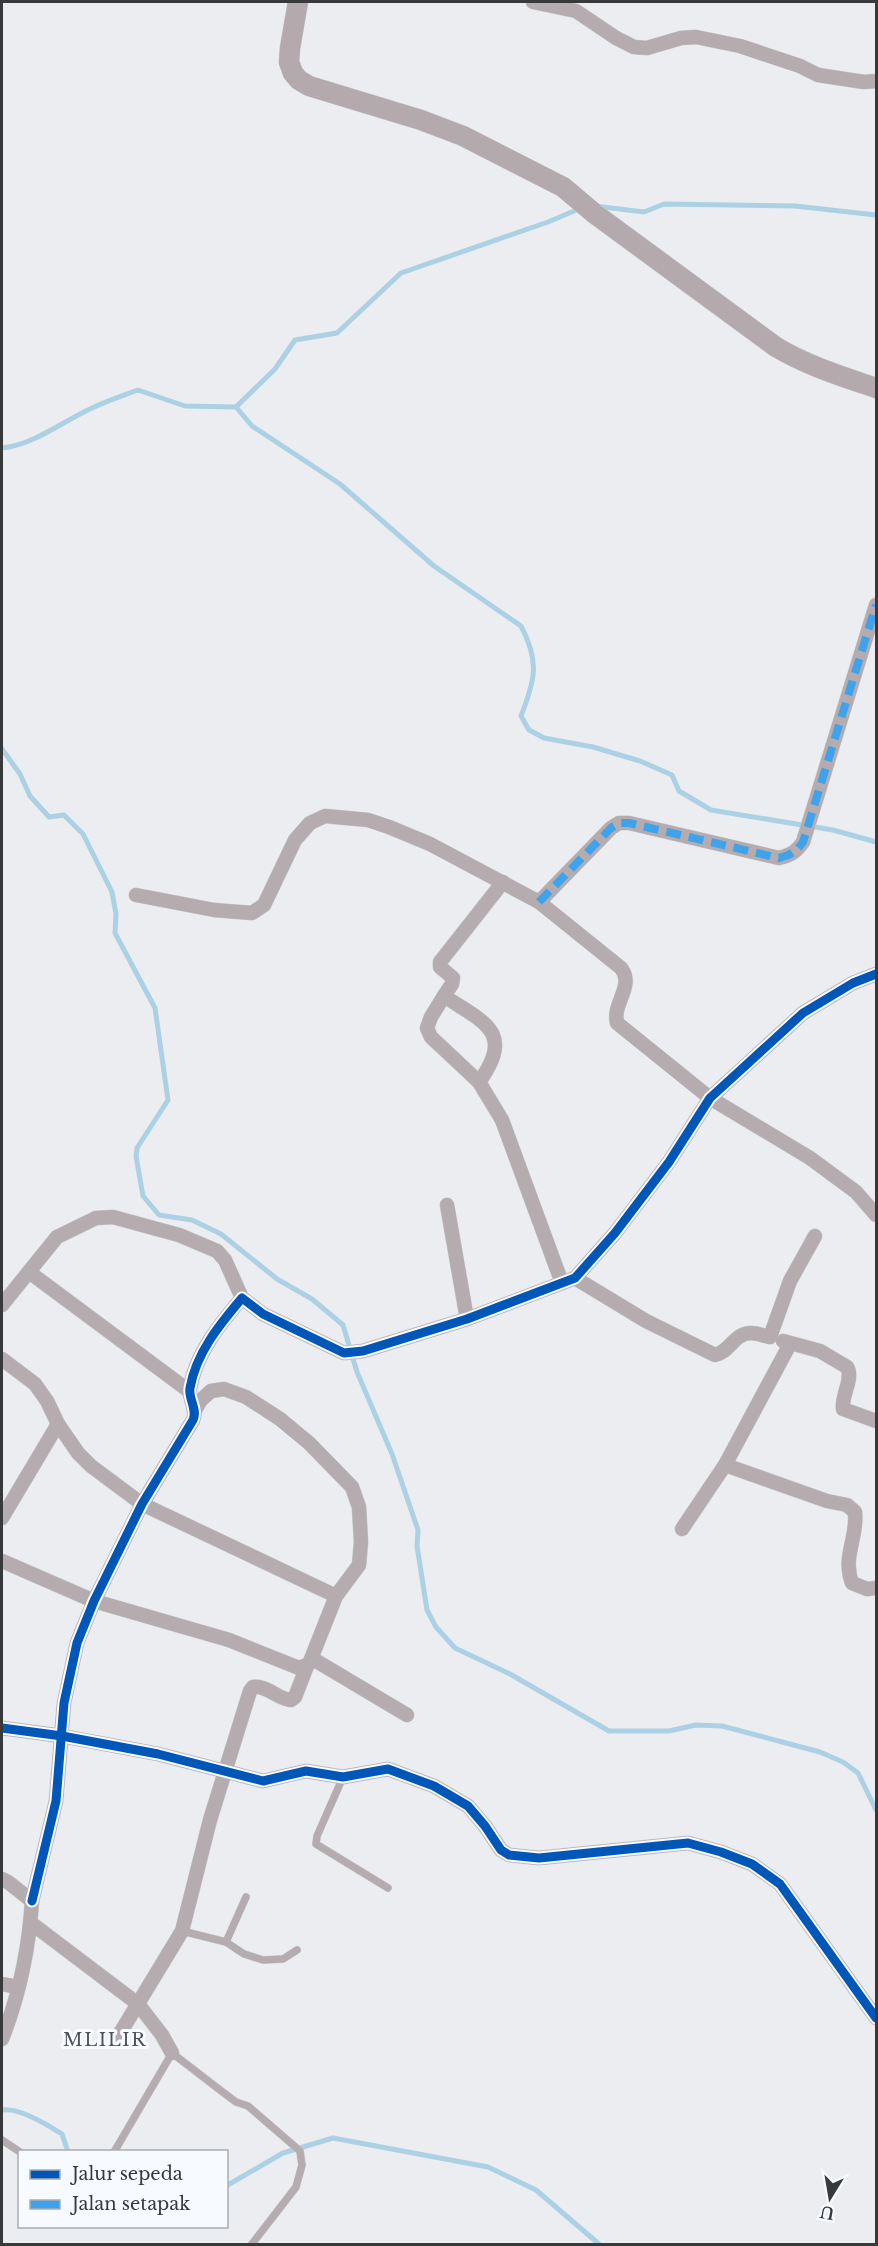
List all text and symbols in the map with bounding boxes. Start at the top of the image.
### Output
district label: MLILIR [63,2029,147,2051]
legend [18,2150,228,2228]
text: Jalur sepeda [70,2163,183,2185]
north arrow [800,2168,860,2228]
text: Jalan setapak [70,2193,190,2215]
text: U [818,2202,836,2224]

